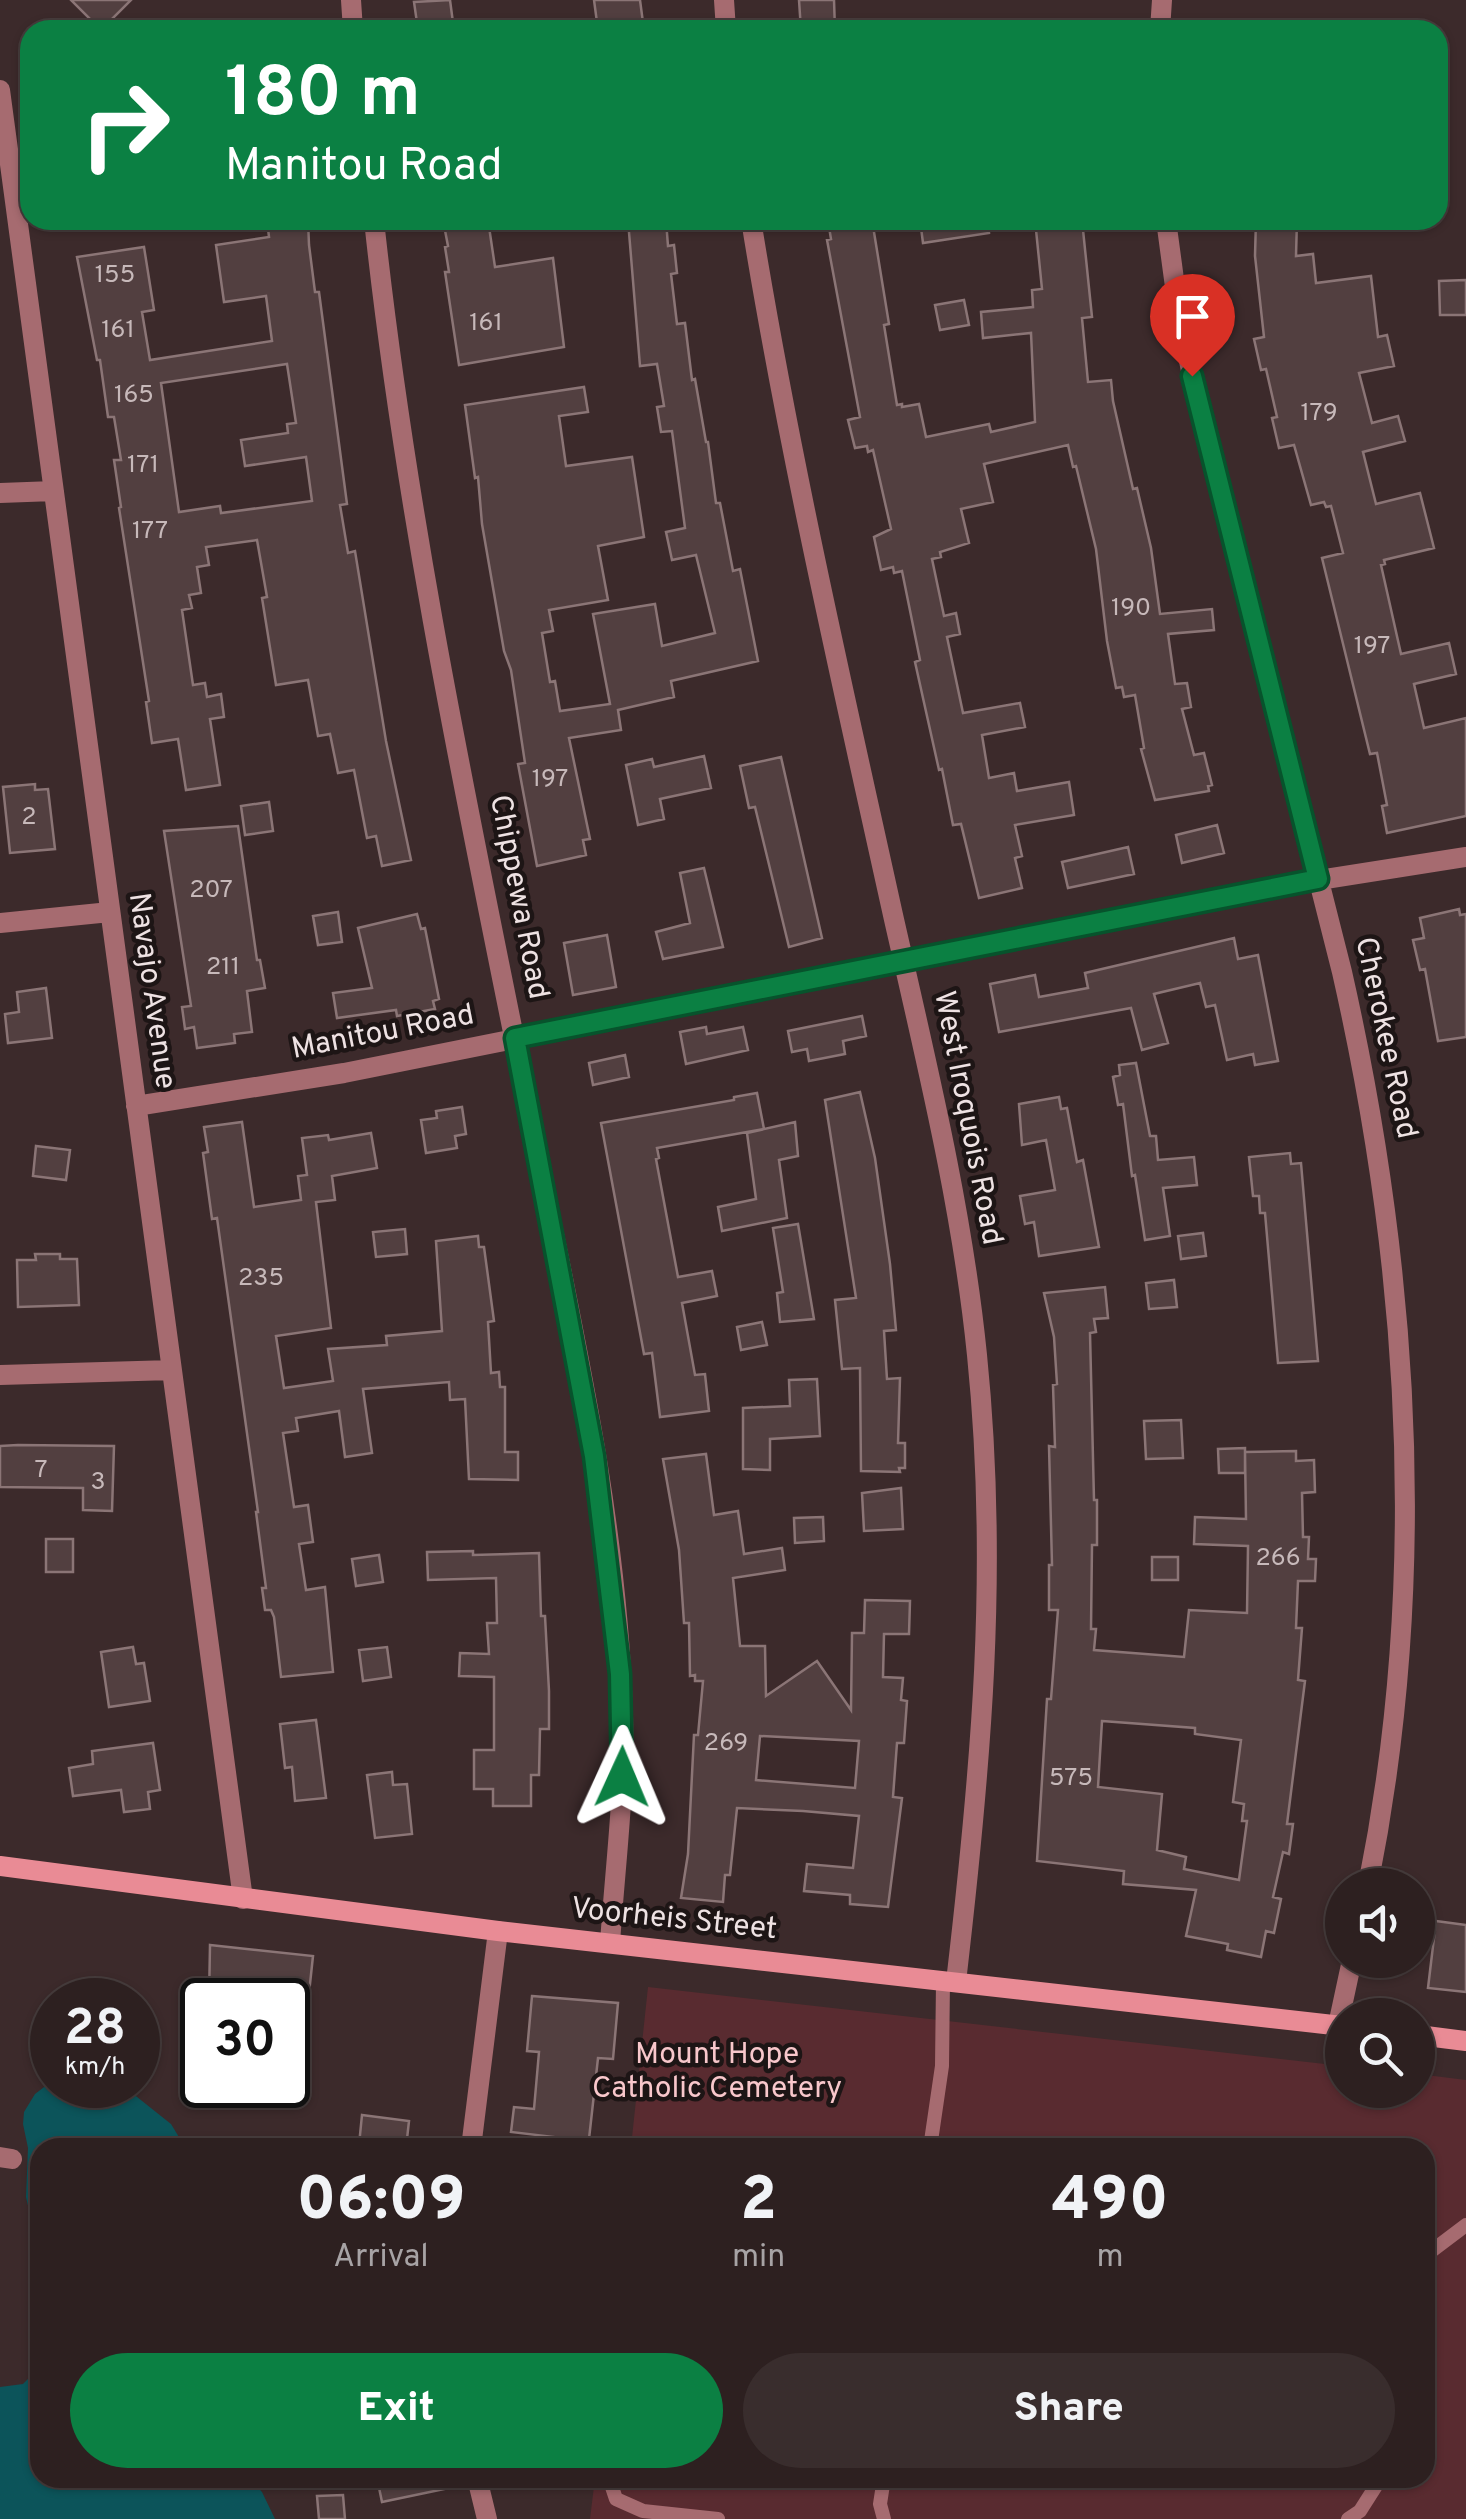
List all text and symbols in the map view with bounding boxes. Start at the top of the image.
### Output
text: 180 m [225,52,421,141]
icon: right [60,60,190,190]
text: Manitou Road [225,139,503,196]
house number: 155 [95,260,135,292]
pin [1150,274,1235,377]
icon: arrive [1165,289,1220,344]
house number: 161 [469,308,503,340]
house number: 161 [101,315,135,347]
house number: 165 [114,380,154,412]
house number: 179 [1300,398,1338,430]
house number: 171 [127,450,159,482]
house number: 177 [132,516,168,548]
house number: 190 [1111,593,1151,625]
house number: 197 [1354,631,1390,663]
house number: 197 [532,764,568,796]
street label: Chippewa Road [480,792,556,1002]
house number: 2 [21,802,37,834]
house number: 207 [189,875,233,907]
street label: Navajo Avenue [119,890,183,1092]
street label: Cherokee Road [1346,934,1424,1142]
house number: 211 [206,952,240,984]
street label: West Iroquois Road [924,988,1010,1248]
street label: Manitou Road [289,997,477,1069]
house number: 235 [238,1263,284,1295]
house number: 7 [34,1455,48,1487]
house number: 3 [90,1467,106,1499]
house number: 266 [1255,1543,1301,1575]
position arrow [570,1725,674,1829]
house number: 269 [704,1728,748,1760]
house number: 575 [1049,1763,1093,1795]
map controls [1325,1868,1435,2108]
button: sound [1325,1868,1435,1978]
street label: Voorheis Street [569,1891,779,1949]
speed limit sign: 30 [180,1978,310,2108]
button: search [1325,1998,1435,2108]
text: 28 [64,1999,126,2062]
park label: Mount Hope Catholic Cemetery [592,2037,842,2108]
text: km/h [65,2052,125,2084]
text: 06:09 [297,2165,465,2241]
text: 2 [740,2165,777,2241]
text: 490 [1052,2165,1168,2241]
text: Arrival [333,2238,429,2278]
text: min [732,2238,785,2278]
text: m [1097,2238,1124,2278]
button: Exit [70,2353,723,2468]
button: Share [743,2353,1395,2468]

